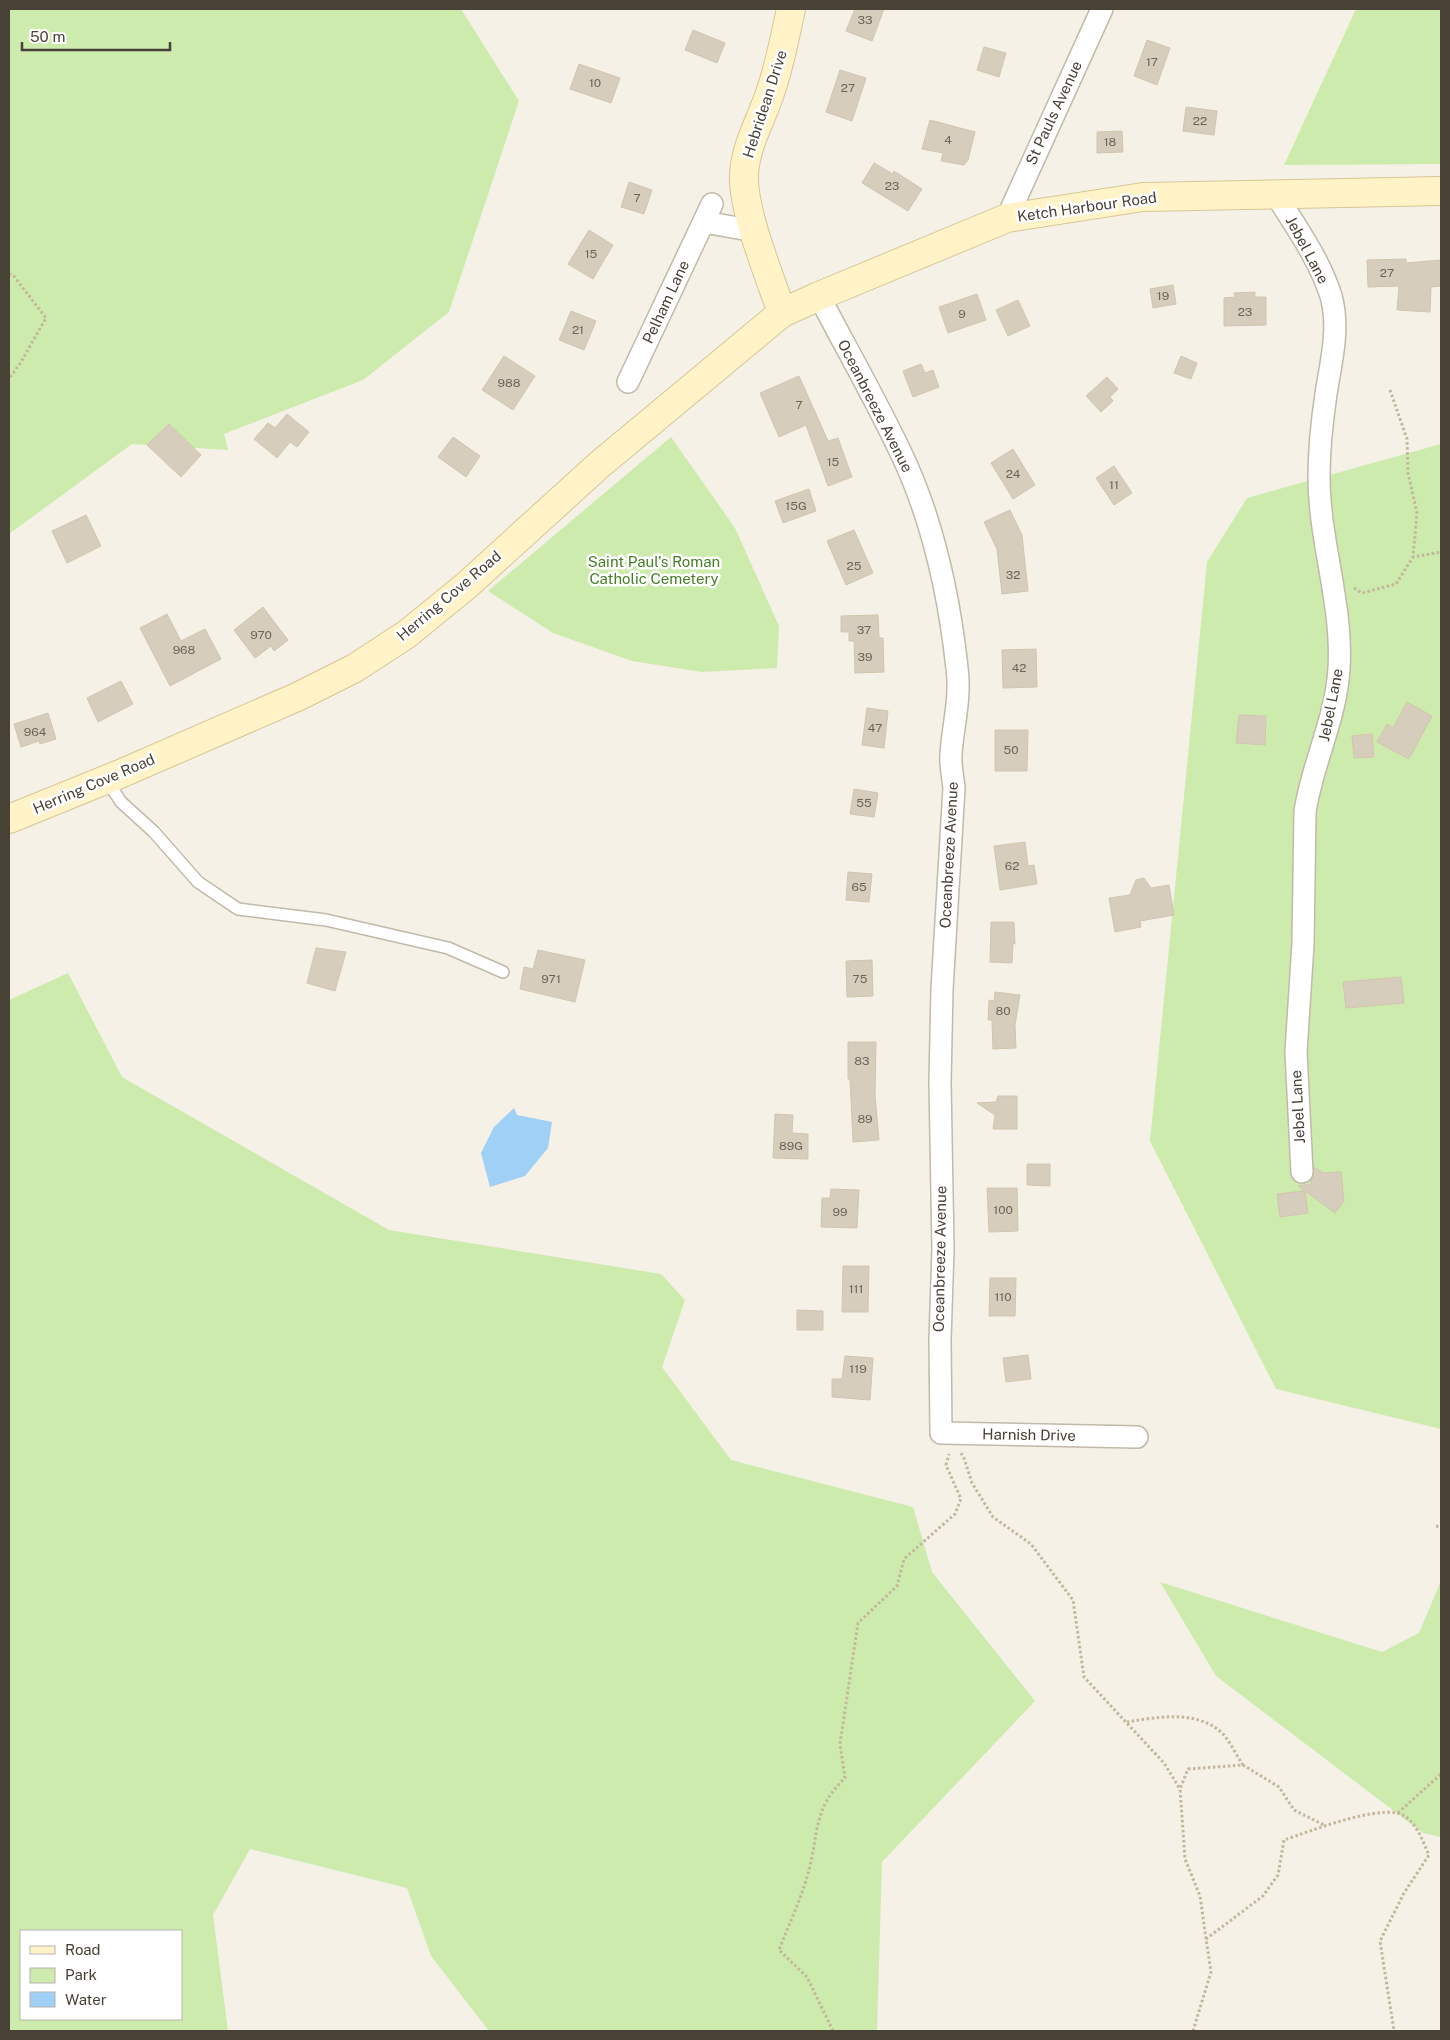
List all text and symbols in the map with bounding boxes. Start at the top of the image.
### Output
house number: 33 [857,13,873,27]
scale bar [22,20,170,52]
text: 50 m [30,28,65,45]
street label: Hebridean Drive [739,48,790,160]
house number: 17 [1146,55,1158,69]
street label: St Pauls Avenue [1022,58,1085,167]
house number: 10 [589,76,601,90]
house number: 27 [841,81,855,95]
house number: 22 [1193,114,1207,128]
house number: 4 [944,133,952,147]
house number: 18 [1104,135,1117,149]
house number: 23 [885,179,899,193]
street label: Ketch Harbour Road [1016,188,1158,225]
house number: 7 [633,191,641,205]
street label: Jebel Lane [1283,213,1332,286]
house number: 15 [585,247,598,261]
street label: Pelham Lane [639,258,692,346]
house number: 27 [1380,266,1394,280]
house number: 19 [1157,289,1169,303]
house number: 23 [1238,305,1252,319]
house number: 9 [958,307,966,321]
house number: 21 [572,323,584,337]
street label: Oceanbreeze Avenue [835,337,916,475]
house number: 988 [498,376,521,390]
house number: 7 [795,398,803,412]
house number: 15 [827,455,840,469]
house number: 24 [1006,467,1021,481]
house number: 11 [1109,478,1119,492]
house number: 15G [785,499,807,513]
street label: Herring Cove Road [393,547,504,644]
park label: Saint Paul's Roman Catholic Cemetery [588,553,720,587]
house number: 25 [847,559,862,573]
house number: 32 [1006,568,1020,582]
house number: 37 [857,623,871,637]
house number: 970 [250,628,272,642]
house number: 968 [173,643,196,657]
house number: 39 [858,650,872,664]
house number: 42 [1012,661,1026,675]
street label: Jebel Lane [1315,667,1346,743]
house number: 47 [868,721,882,735]
house number: 964 [24,725,47,739]
house number: 50 [1003,743,1019,757]
street label: Herring Cove Road [30,750,157,817]
street label: Oceanbreeze Avenue [936,781,961,929]
house number: 55 [856,796,872,810]
house number: 62 [1005,859,1019,873]
house number: 65 [851,880,867,894]
house number: 971 [541,972,561,986]
house number: 75 [853,972,868,986]
house number: 80 [995,1004,1011,1018]
house number: 83 [854,1054,870,1068]
street label: Jebel Lane [1287,1070,1308,1144]
house number: 89 [857,1112,873,1126]
house number: 89G [779,1139,803,1153]
street label: Oceanbreeze Avenue [930,1186,949,1332]
house number: 100 [993,1203,1013,1217]
house number: 99 [833,1205,847,1219]
house number: 111 [849,1282,863,1296]
house number: 110 [994,1290,1012,1304]
house number: 119 [849,1362,867,1376]
street label: Harnish Drive [982,1425,1076,1444]
legend [20,1930,182,2020]
text: Road [65,1941,101,1958]
text: Park [65,1966,97,1983]
text: Water [65,1991,107,2008]

